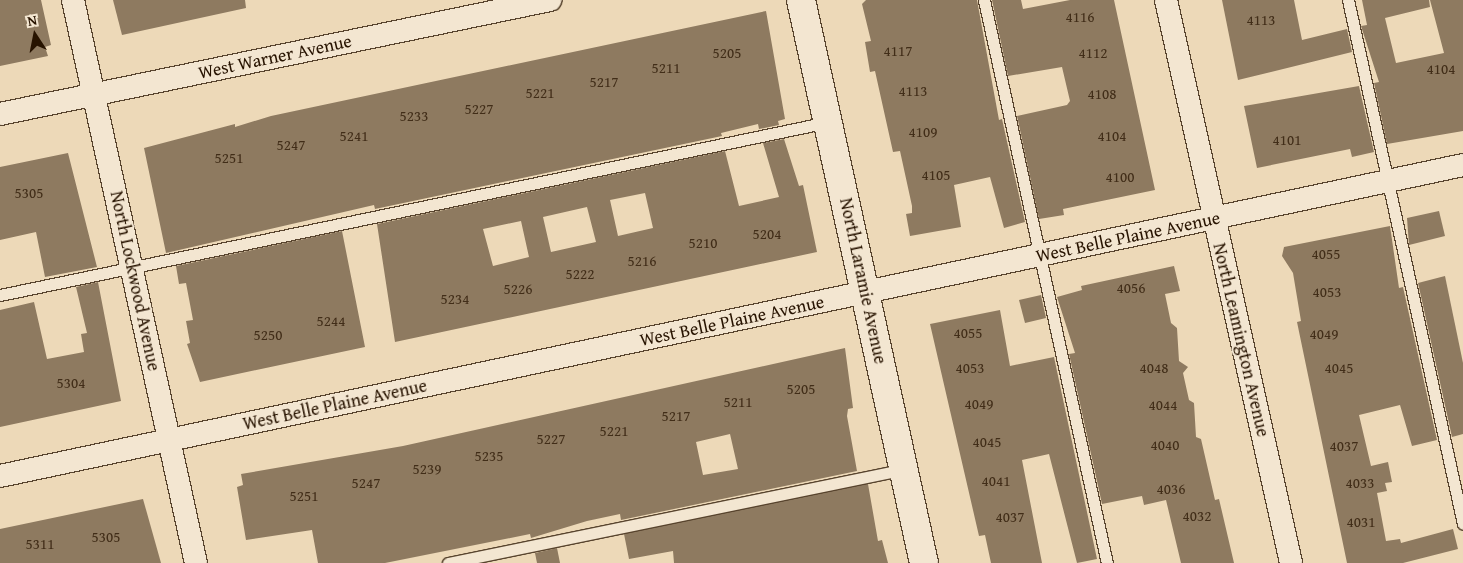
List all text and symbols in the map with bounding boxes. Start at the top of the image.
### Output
house number: 4116 [1066,8,1094,26]
north arrow [10,10,60,60]
text: N [26,10,39,31]
house number: 4113 [1247,11,1275,29]
street label: West Warner Avenue [196,30,354,84]
house number: 4117 [884,42,912,60]
house number: 5205 [713,44,741,62]
house number: 4112 [1079,44,1107,62]
house number: 5211 [652,59,680,77]
house number: 4104 [1427,60,1455,78]
house number: 5217 [590,73,618,91]
house number: 4113 [899,82,927,100]
house number: 5221 [526,84,554,102]
house number: 4108 [1088,85,1116,103]
house number: 5227 [465,100,493,118]
house number: 5233 [400,107,428,125]
house number: 4109 [909,123,937,141]
house number: 5241 [340,127,368,145]
house number: 4104 [1098,127,1126,145]
house number: 4101 [1273,131,1301,149]
house number: 5247 [277,136,305,154]
house number: 5251 [215,149,243,167]
house number: 4105 [922,166,950,184]
house number: 4100 [1106,168,1134,186]
house number: 5305 [15,184,43,202]
street label: North Lockwood Avenue [105,189,165,373]
street label: North Laramie Avenue [835,196,891,366]
street label: West Belle Plaine Avenue [1034,207,1222,267]
house number: 5204 [753,225,781,243]
house number: 5210 [689,234,717,252]
street label: North Leamington Avenue [1208,241,1274,439]
house number: 4055 [1312,245,1340,263]
house number: 5216 [628,252,656,270]
house number: 5222 [566,265,594,283]
house number: 4056 [1117,279,1145,297]
house number: 5226 [504,280,532,298]
house number: 4053 [1313,283,1341,301]
house number: 5234 [441,290,469,308]
street label: West Belle Plaine Avenue [638,291,826,351]
house number: 5244 [317,312,345,330]
house number: 4055 [954,324,982,342]
house number: 4049 [1310,325,1338,343]
house number: 5250 [254,326,282,344]
house number: 4053 [956,359,984,377]
house number: 4048 [1140,359,1168,377]
house number: 4045 [1325,359,1353,377]
house number: 5304 [57,374,85,392]
street label: West Belle Plaine Avenue [241,375,429,435]
house number: 5205 [787,380,815,398]
house number: 5211 [724,393,752,411]
house number: 4049 [965,395,993,413]
house number: 4044 [1149,396,1177,414]
house number: 5217 [662,407,690,425]
house number: 5221 [600,422,628,440]
house number: 5227 [537,430,565,448]
house number: 4045 [973,433,1001,451]
house number: 4040 [1151,436,1179,454]
house number: 4037 [1330,437,1358,455]
house number: 5235 [475,447,503,465]
house number: 5239 [413,460,441,478]
house number: 4041 [982,472,1010,490]
house number: 5247 [352,474,380,492]
house number: 4033 [1346,474,1374,492]
house number: 4036 [1157,480,1185,498]
house number: 5251 [290,487,318,505]
house number: 4032 [1183,507,1211,525]
house number: 4037 [996,508,1024,526]
house number: 4031 [1347,513,1375,531]
house number: 5305 [92,528,120,546]
house number: 5311 [26,535,54,553]

